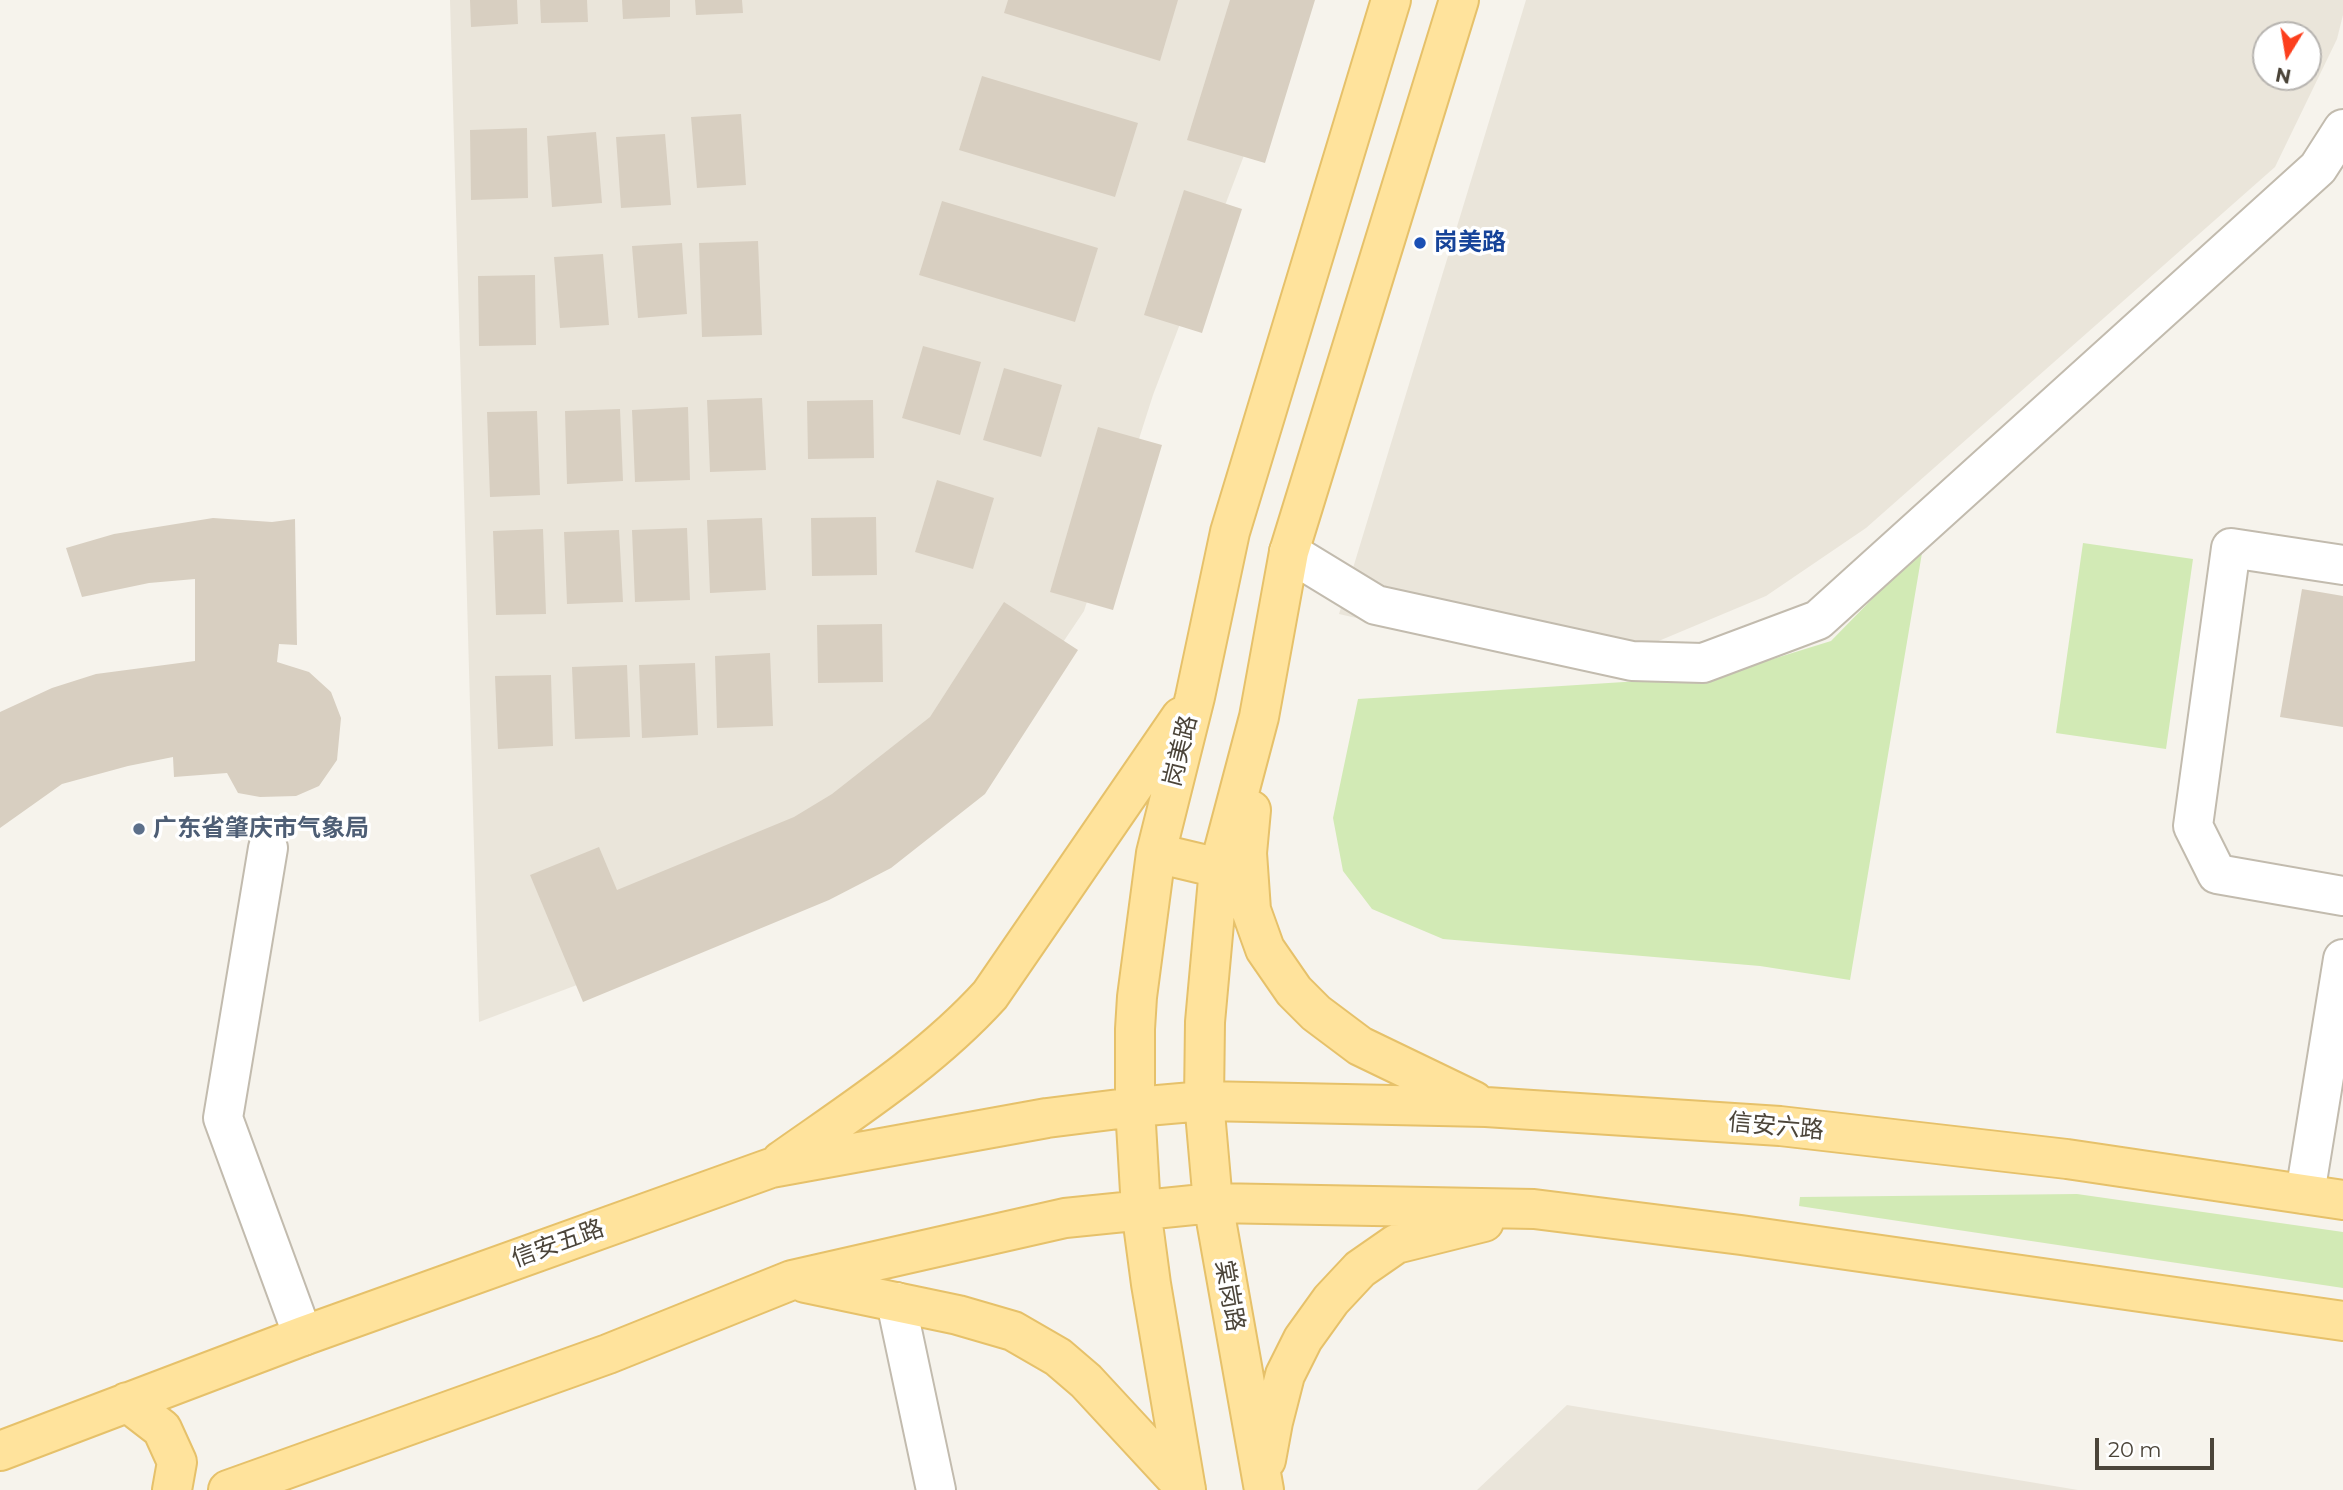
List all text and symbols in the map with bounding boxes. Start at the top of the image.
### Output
north arrow [2252,21,2322,91]
text: N [2274,62,2293,88]
place label: 岗美路 [1434,229,1506,257]
marker: 岗美路 [1412,235,1428,251]
street label: 岗美路 [1158,713,1204,789]
place label: 广东省肇庆市气象局 [153,815,369,843]
marker: 广东省肇庆市气象局 [131,821,147,837]
street label: 信安六路 [1727,1108,1825,1146]
street label: 信安五路 [508,1214,608,1274]
street label: 棠岗路 [1209,1258,1249,1334]
scale bar [2098,1424,2217,1468]
text: 20 m [2108,1437,2162,1462]

